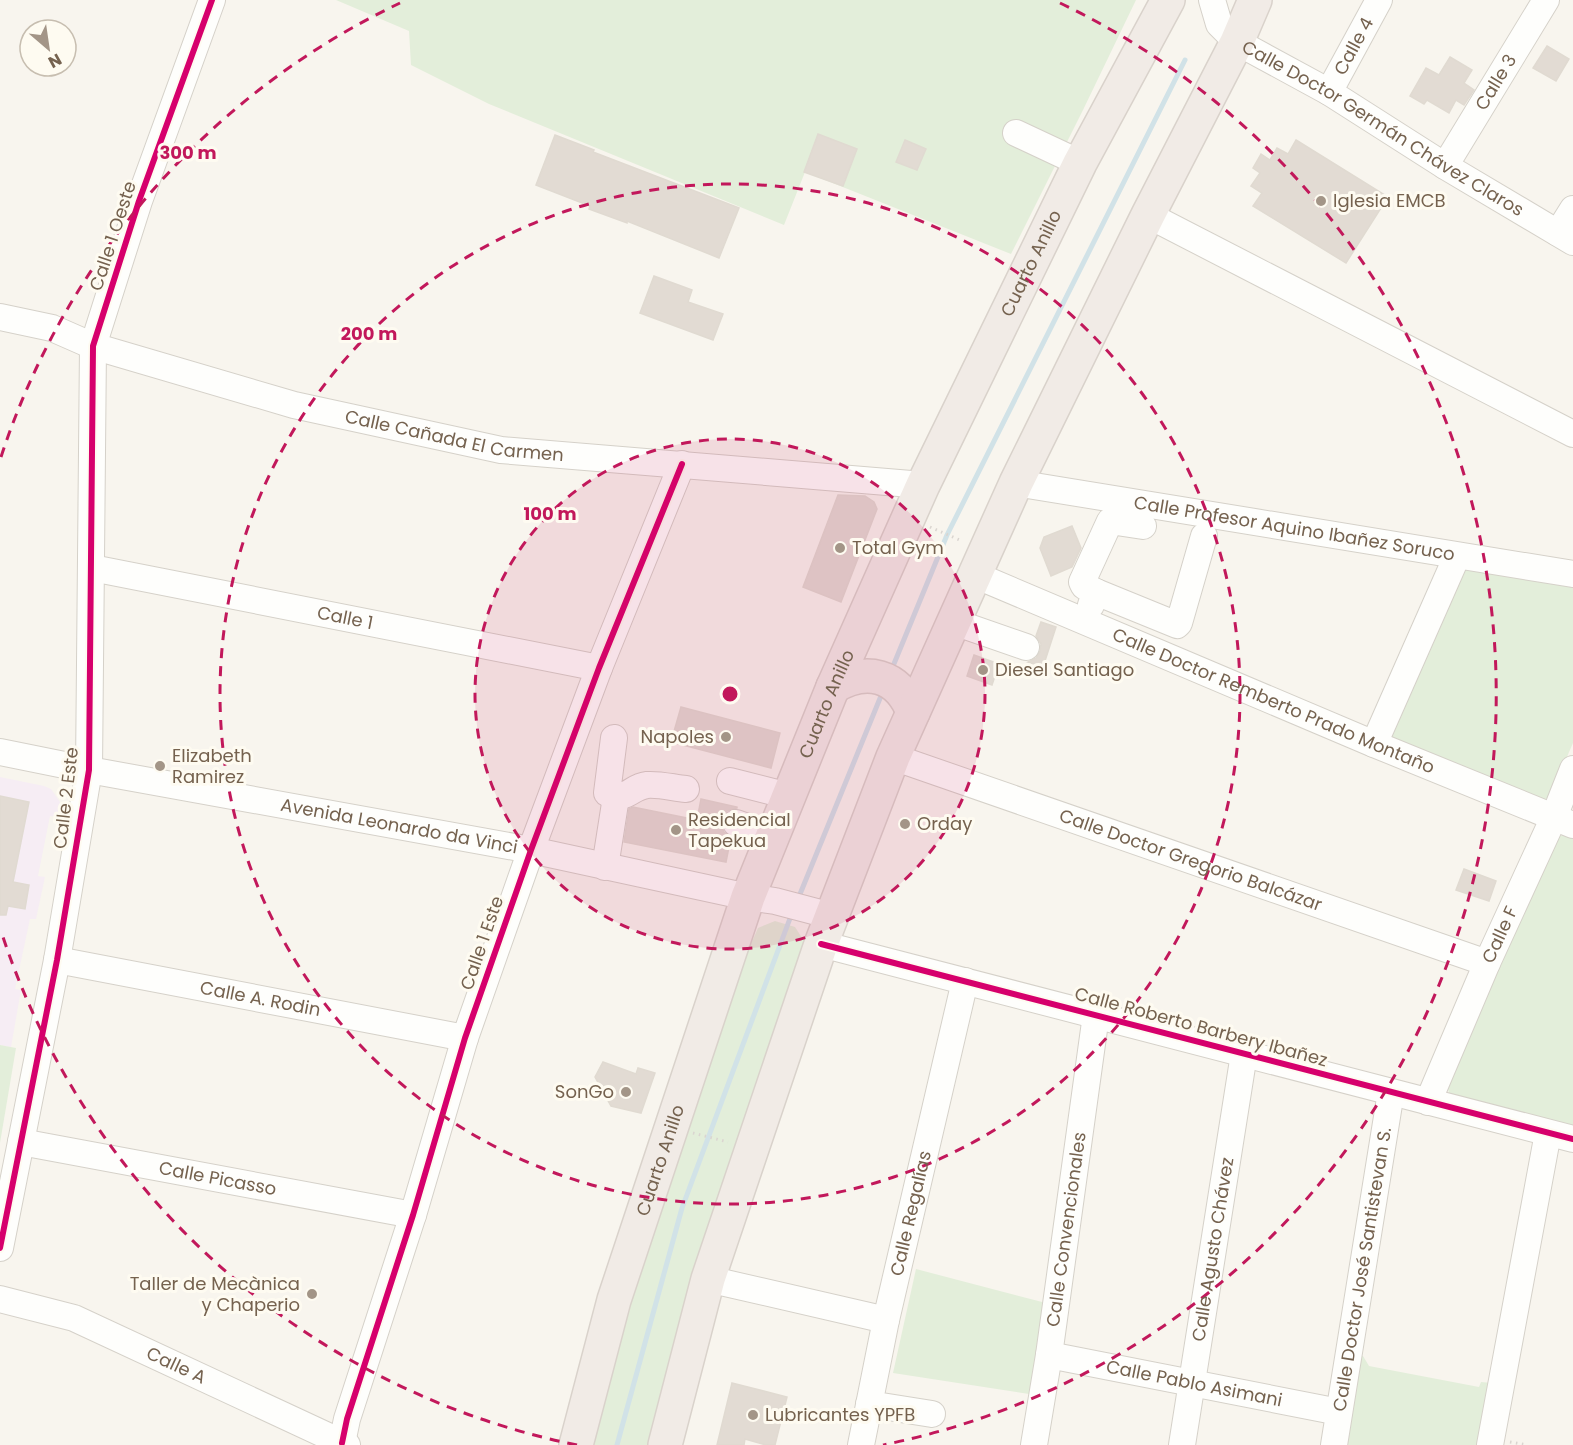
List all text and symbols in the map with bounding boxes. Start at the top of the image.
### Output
street label: Calle 4 [1328,13,1379,79]
north arrow [18,18,78,78]
street label: Calle Doctor Germán Chávez Claros [1238,34,1529,222]
text: N [44,48,66,74]
street label: Calle 3 [1469,49,1522,115]
text: 300 m [159,140,217,165]
street label: Calle 1 Oeste [83,178,142,294]
place label: Iglesia EMCB [1333,188,1446,213]
marker: Iglesia EMCB [1314,194,1328,208]
street label: Cuarto Anillo [994,206,1067,321]
text: 200 m [341,321,397,346]
street label: Calle Cañada El Carmen [343,403,565,467]
street label: Calle Profesor Aquino Ibañez Soruco [1132,489,1457,566]
text: 100 m [523,501,577,526]
place label: Total Gym [852,535,944,560]
marker: Total Gym [833,541,847,555]
street label: Calle 1 [315,600,375,635]
street label: Calle Doctor Remberto Prado Montaño [1109,622,1439,779]
street label: Cuarto Anillo [792,645,860,762]
place label: Diesel Santiago [995,657,1134,682]
marker: Diesel Santiago [976,663,990,677]
centre of rings [720,684,740,704]
place label: Napoles [641,724,714,749]
marker: Napoles [719,730,733,744]
place label: Elizabeth Ramirez [172,743,252,789]
street label: Calle 2 Este [47,746,84,850]
marker: Elizabeth Ramirez [153,759,167,773]
street label: Avenida Leonardo da Vinci [279,792,520,859]
street label: Calle Doctor Gregorio Balcázar [1056,803,1326,917]
place label: Residencial Tapekua [688,807,791,853]
place label: Orday [917,811,972,836]
marker: Orday [898,817,912,831]
marker: Residencial Tapekua [669,823,683,837]
street label: Calle 1 Este [454,893,509,993]
street label: Calle F [1476,902,1523,967]
street label: Calle A. Rodin [198,975,323,1022]
street label: Calle Roberto Barbery Ibañez [1072,981,1330,1072]
place label: SonGo [555,1079,614,1104]
marker: SonGo [619,1085,633,1099]
street label: Cuarto Anillo [630,1101,690,1219]
street label: Calle Doctor José Santistevan S. [1327,1125,1397,1413]
street label: Calle Convencionales [1040,1130,1092,1328]
street label: Calle Regalías [884,1148,937,1278]
street label: Calle Picasso [157,1155,279,1201]
street label: Calle Agusto Chávez [1186,1155,1239,1343]
place label: Taller de Mecànica y Chaperio [130,1271,300,1317]
marker: Taller de Mecànica y Chaperio [305,1287,319,1301]
street label: Calle A [142,1340,210,1390]
street label: Calle Pablo Asimani [1104,1354,1285,1413]
place label: Lubricantes YPFB [765,1402,915,1427]
marker: Lubricantes YPFB [746,1408,760,1422]

